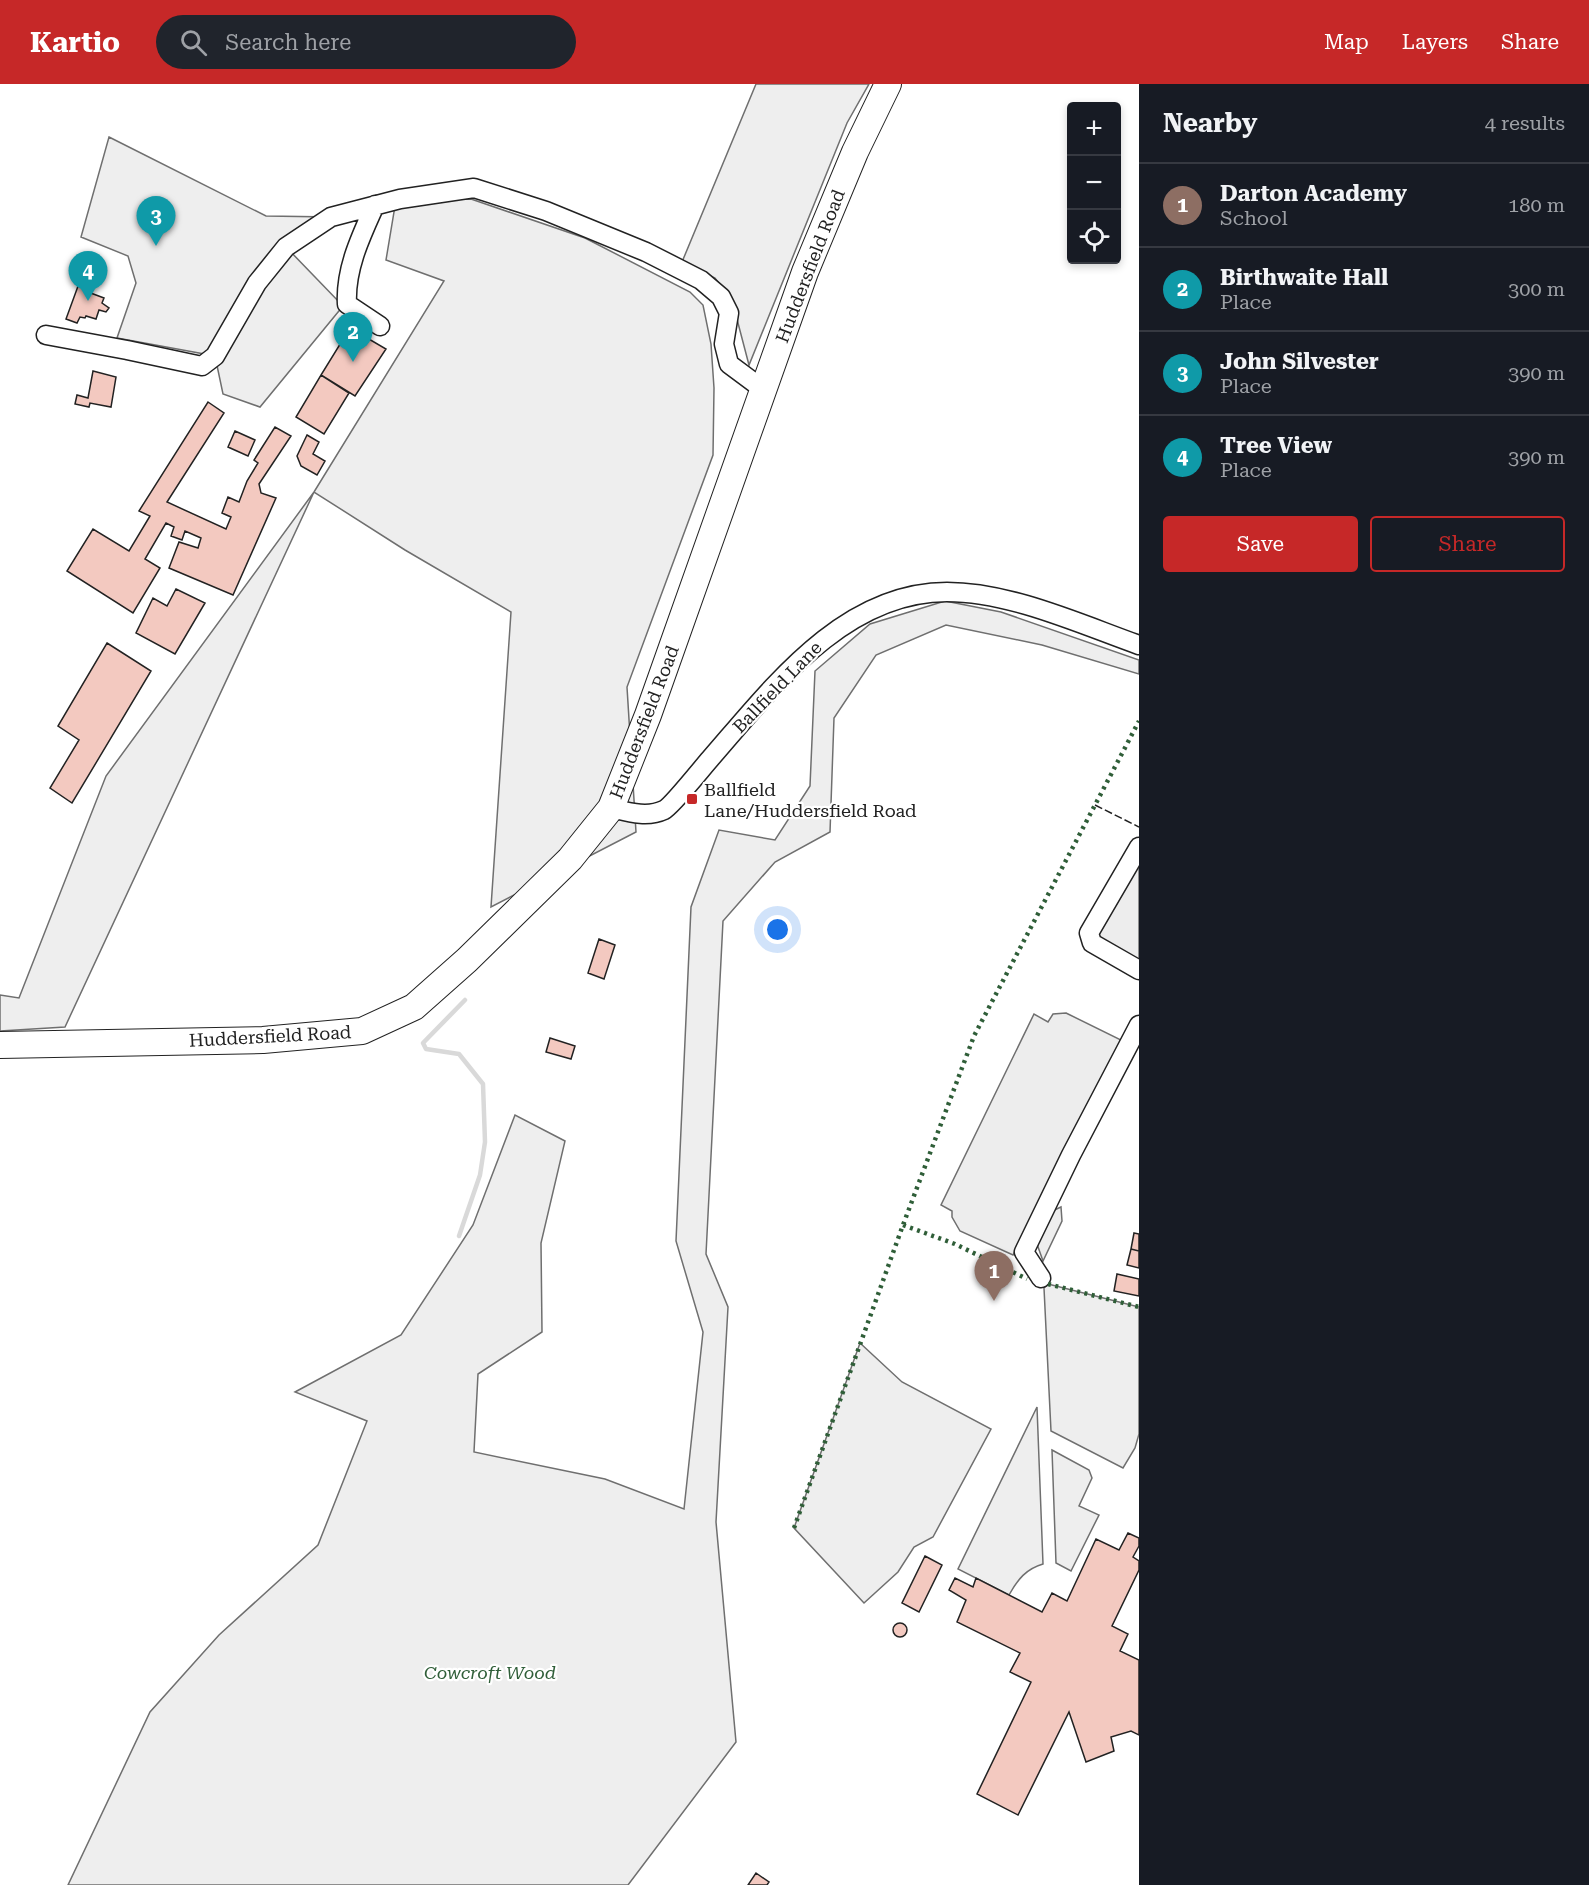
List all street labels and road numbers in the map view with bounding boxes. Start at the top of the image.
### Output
street label: Huddersfield Road [771,186,849,346]
street label: Ballfield Lane [728,637,826,737]
street label: Huddersfield Road [605,642,683,802]
street label: Huddersfield Road [188,1021,352,1051]

